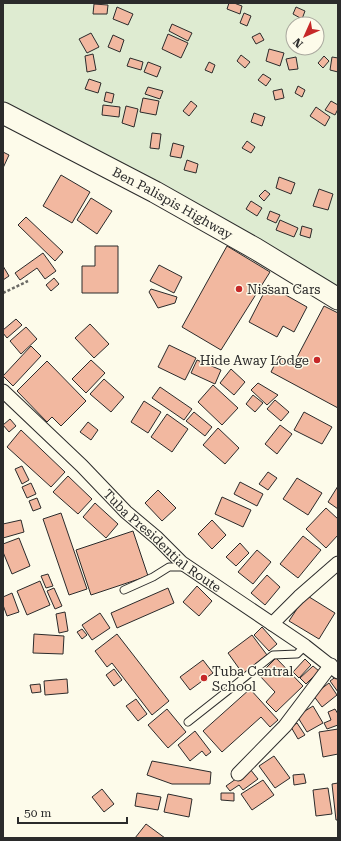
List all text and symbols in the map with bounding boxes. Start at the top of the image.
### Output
north arrow [285,16,325,56]
text: N [290,35,306,50]
street label: Ben Palispis Highway [110,164,235,242]
place label: Nissan Cars [247,282,320,297]
marker: Nissan Cars [234,284,244,294]
place label: Hide Away Lodge [200,353,309,368]
marker: Hide Away Lodge [312,355,322,365]
street label: Tuba Presidential Route [100,486,224,595]
place label: Tuba Central School [212,664,293,694]
marker: Tuba Central School [199,673,209,683]
scale bar [18,799,127,825]
text: 50 m [24,806,51,820]

